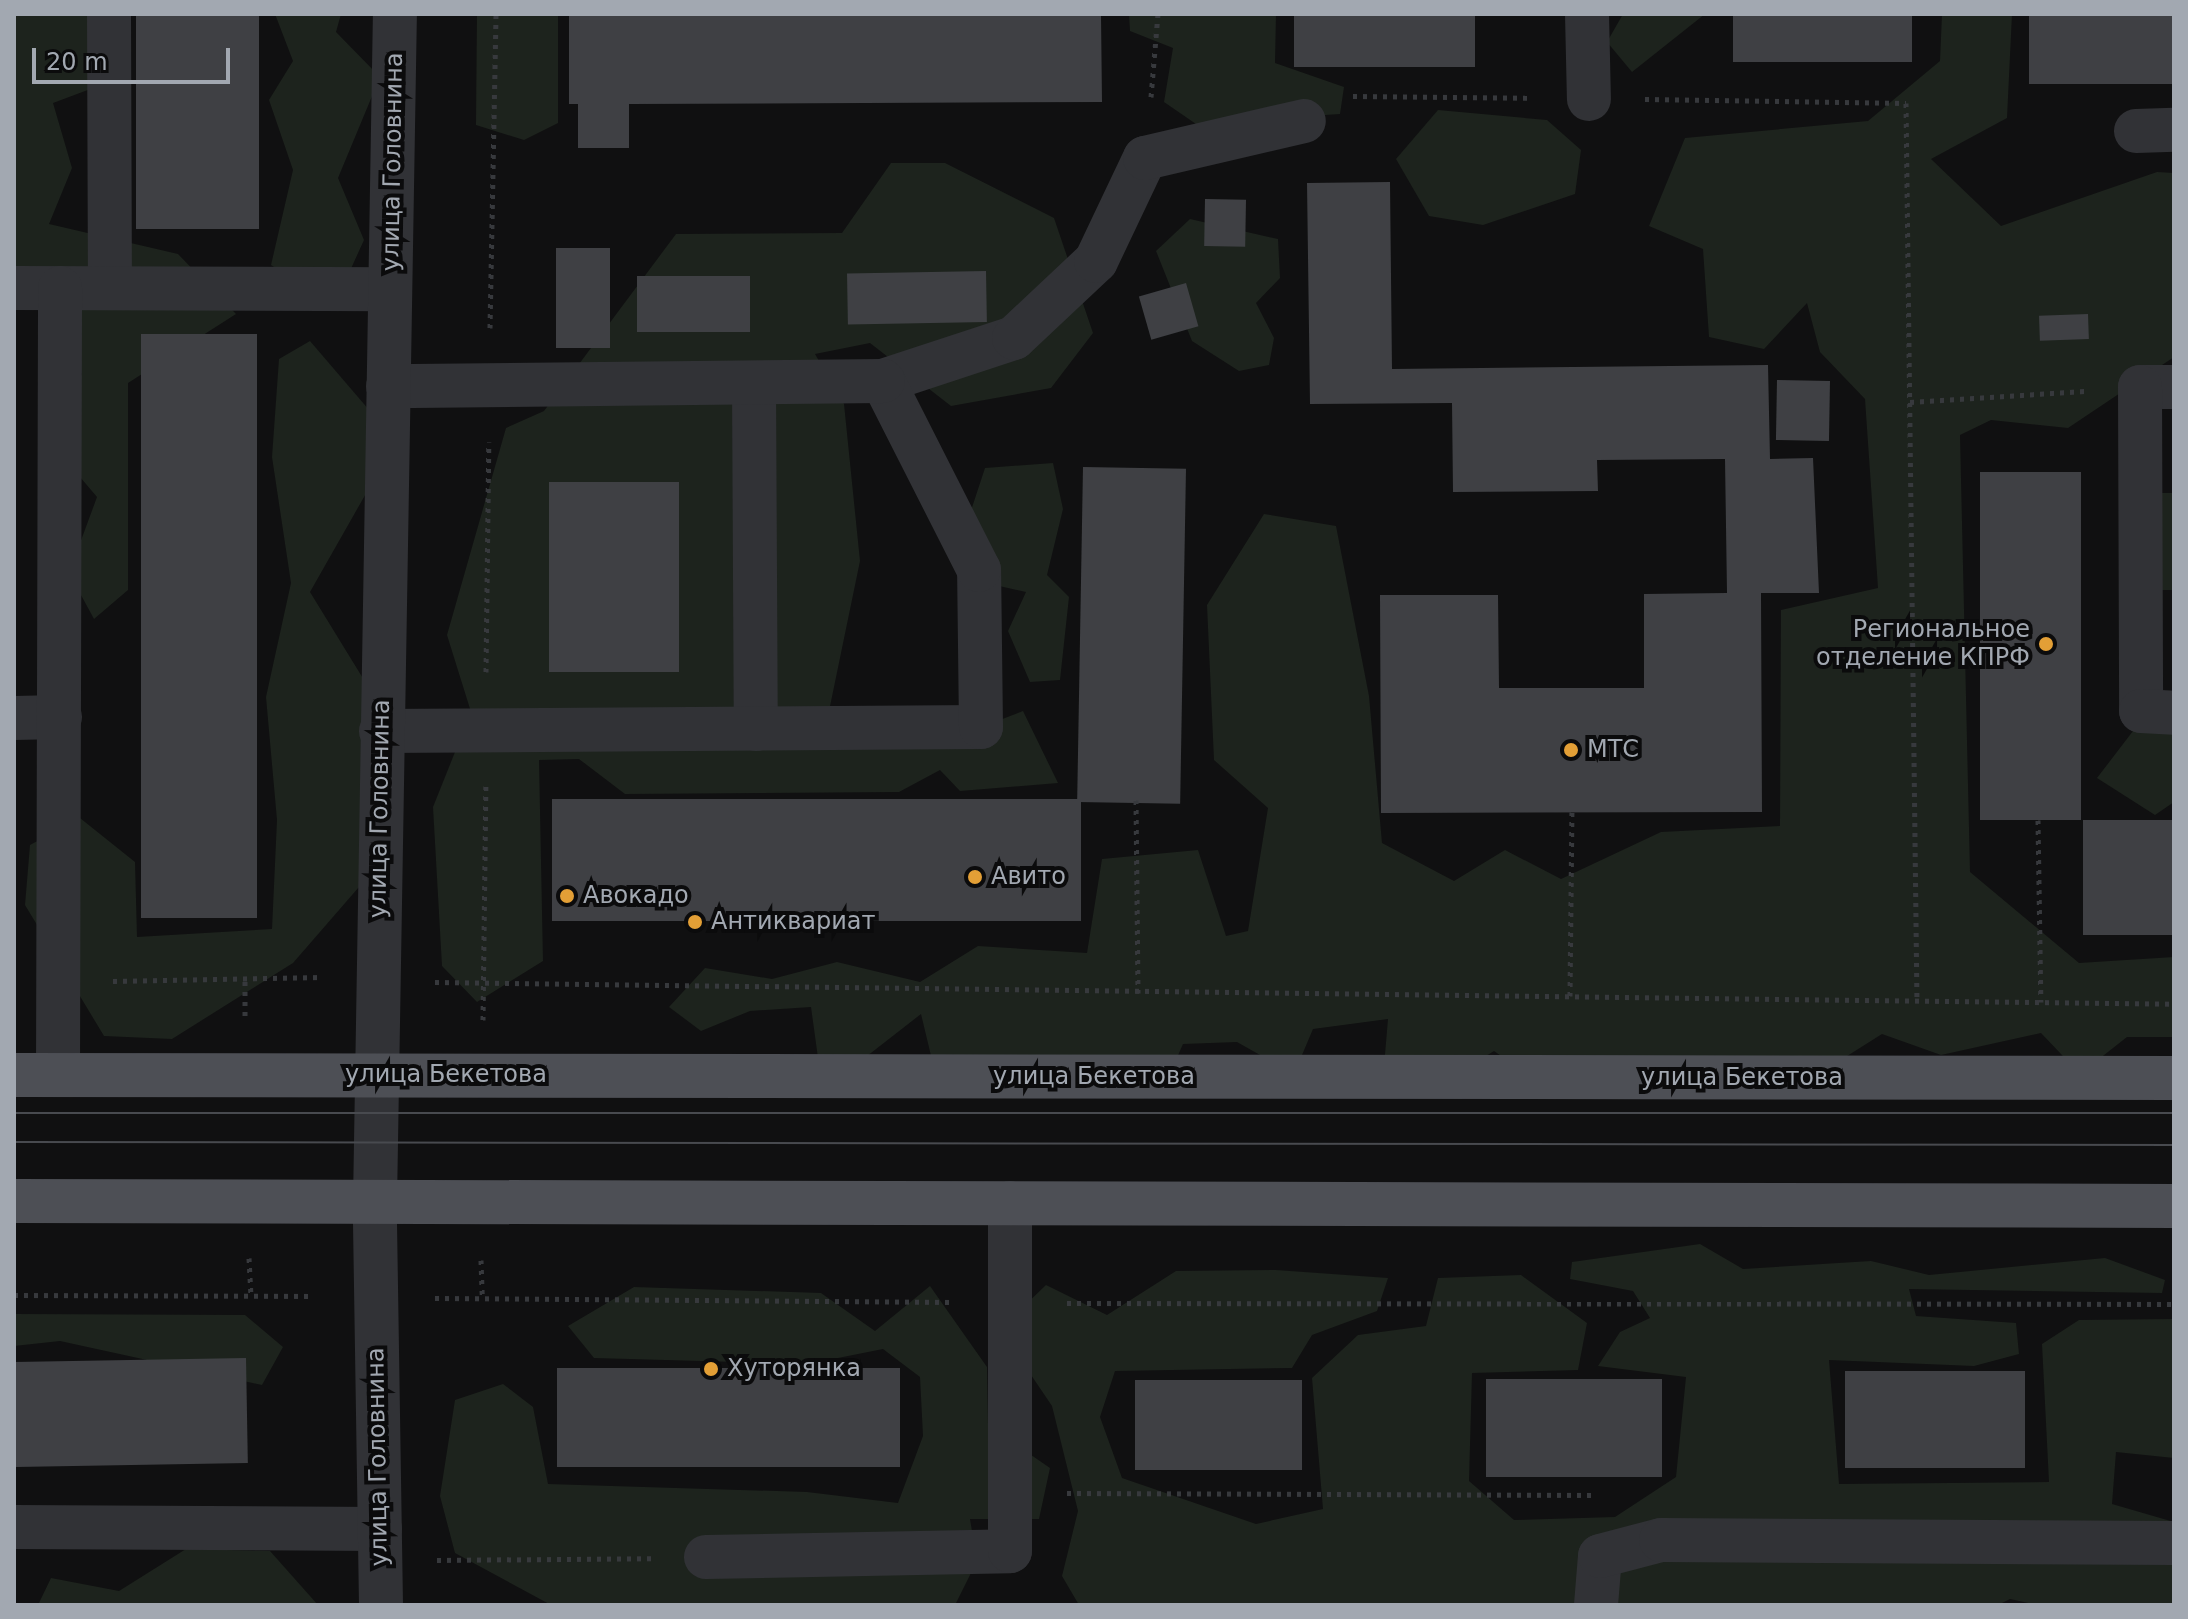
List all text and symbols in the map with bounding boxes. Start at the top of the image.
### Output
scale bar [36,32,234,82]
text: 20 m [46,48,108,76]
street label: улица Головнина [377,52,409,272]
place label: Региональное отделение КПРФ [1816,616,2030,672]
marker: Региональное отделение КПРФ [2037,635,2055,653]
street label: улица Головнина [364,699,396,919]
place label: МТС [1587,736,1639,764]
marker: МТС [1562,741,1580,759]
place label: Авито [991,863,1066,891]
marker: Авито [966,868,984,886]
place label: Авокадо [583,882,689,910]
marker: Авокадо [558,887,576,905]
place label: Антиквариат [711,908,876,936]
marker: Антиквариат [686,913,704,931]
street label: улица Бекетова [345,1061,547,1089]
street label: улица Бекетова [993,1063,1195,1091]
street label: улица Бекетова [1641,1064,1843,1092]
street label: улица Головнина [362,1347,394,1567]
place label: Хуторянка [727,1355,861,1383]
marker: Хуторянка [702,1360,720,1378]

